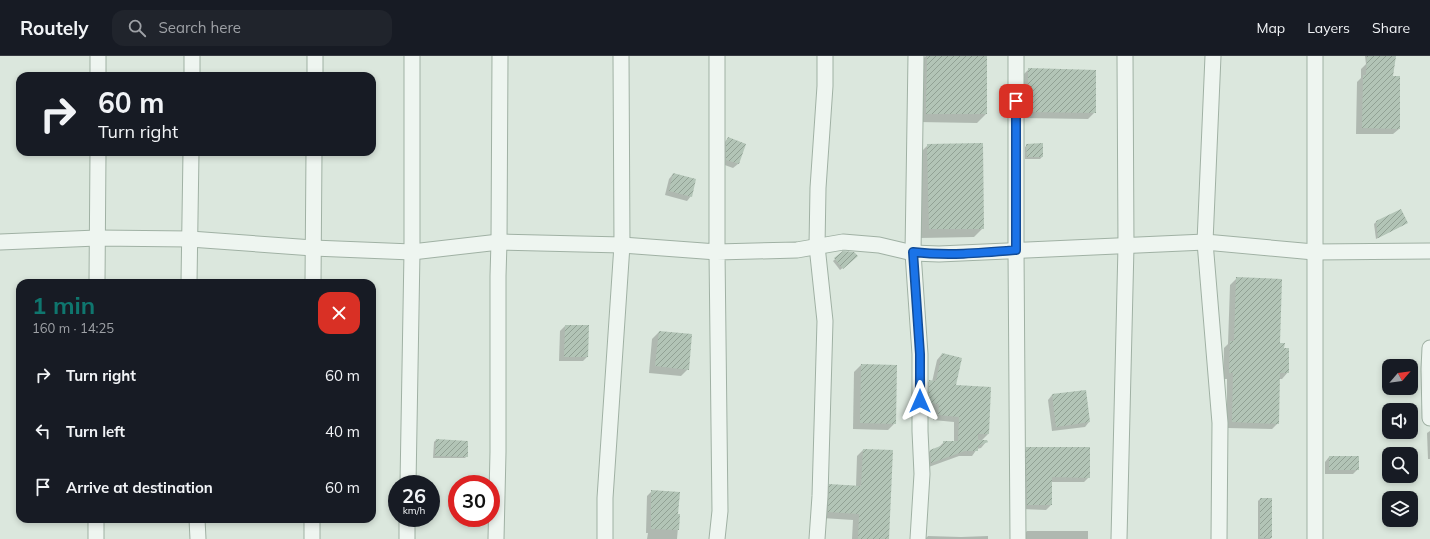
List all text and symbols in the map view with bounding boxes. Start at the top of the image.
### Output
search box [112,10,392,46]
text: Routely [20,16,88,40]
icon: search [126,17,148,39]
text: Search here [158,18,241,37]
text: Map [1256,19,1285,37]
text: Layers [1307,19,1350,37]
text: Share [1372,19,1410,37]
pin [999,84,1033,118]
text: 60 m [98,85,164,120]
icon: right [32,88,84,140]
icon: arrive [1005,90,1027,112]
text: Turn right [98,120,178,143]
text: 1 min [32,290,95,320]
button: close [318,292,360,334]
text: 160 m · 14:25 [32,320,114,336]
north arrow [1382,359,1418,395]
map controls [1382,359,1418,527]
icon: right [32,364,54,386]
text: Turn right [66,366,136,385]
text: 60 m [325,366,360,385]
position arrow [899,380,941,422]
button: sound [1382,403,1418,439]
icon: left [32,420,54,442]
text: Turn left [66,422,125,441]
text: 40 m [325,422,360,441]
button: search [1382,447,1418,483]
speed limit sign: 30 [448,475,500,527]
icon: arrive [32,476,54,498]
text: Arrive at destination [66,478,213,497]
text: 60 m [325,478,360,497]
text: 26 [402,483,426,508]
button: layers [1382,491,1418,527]
text: km/h [403,504,425,517]

